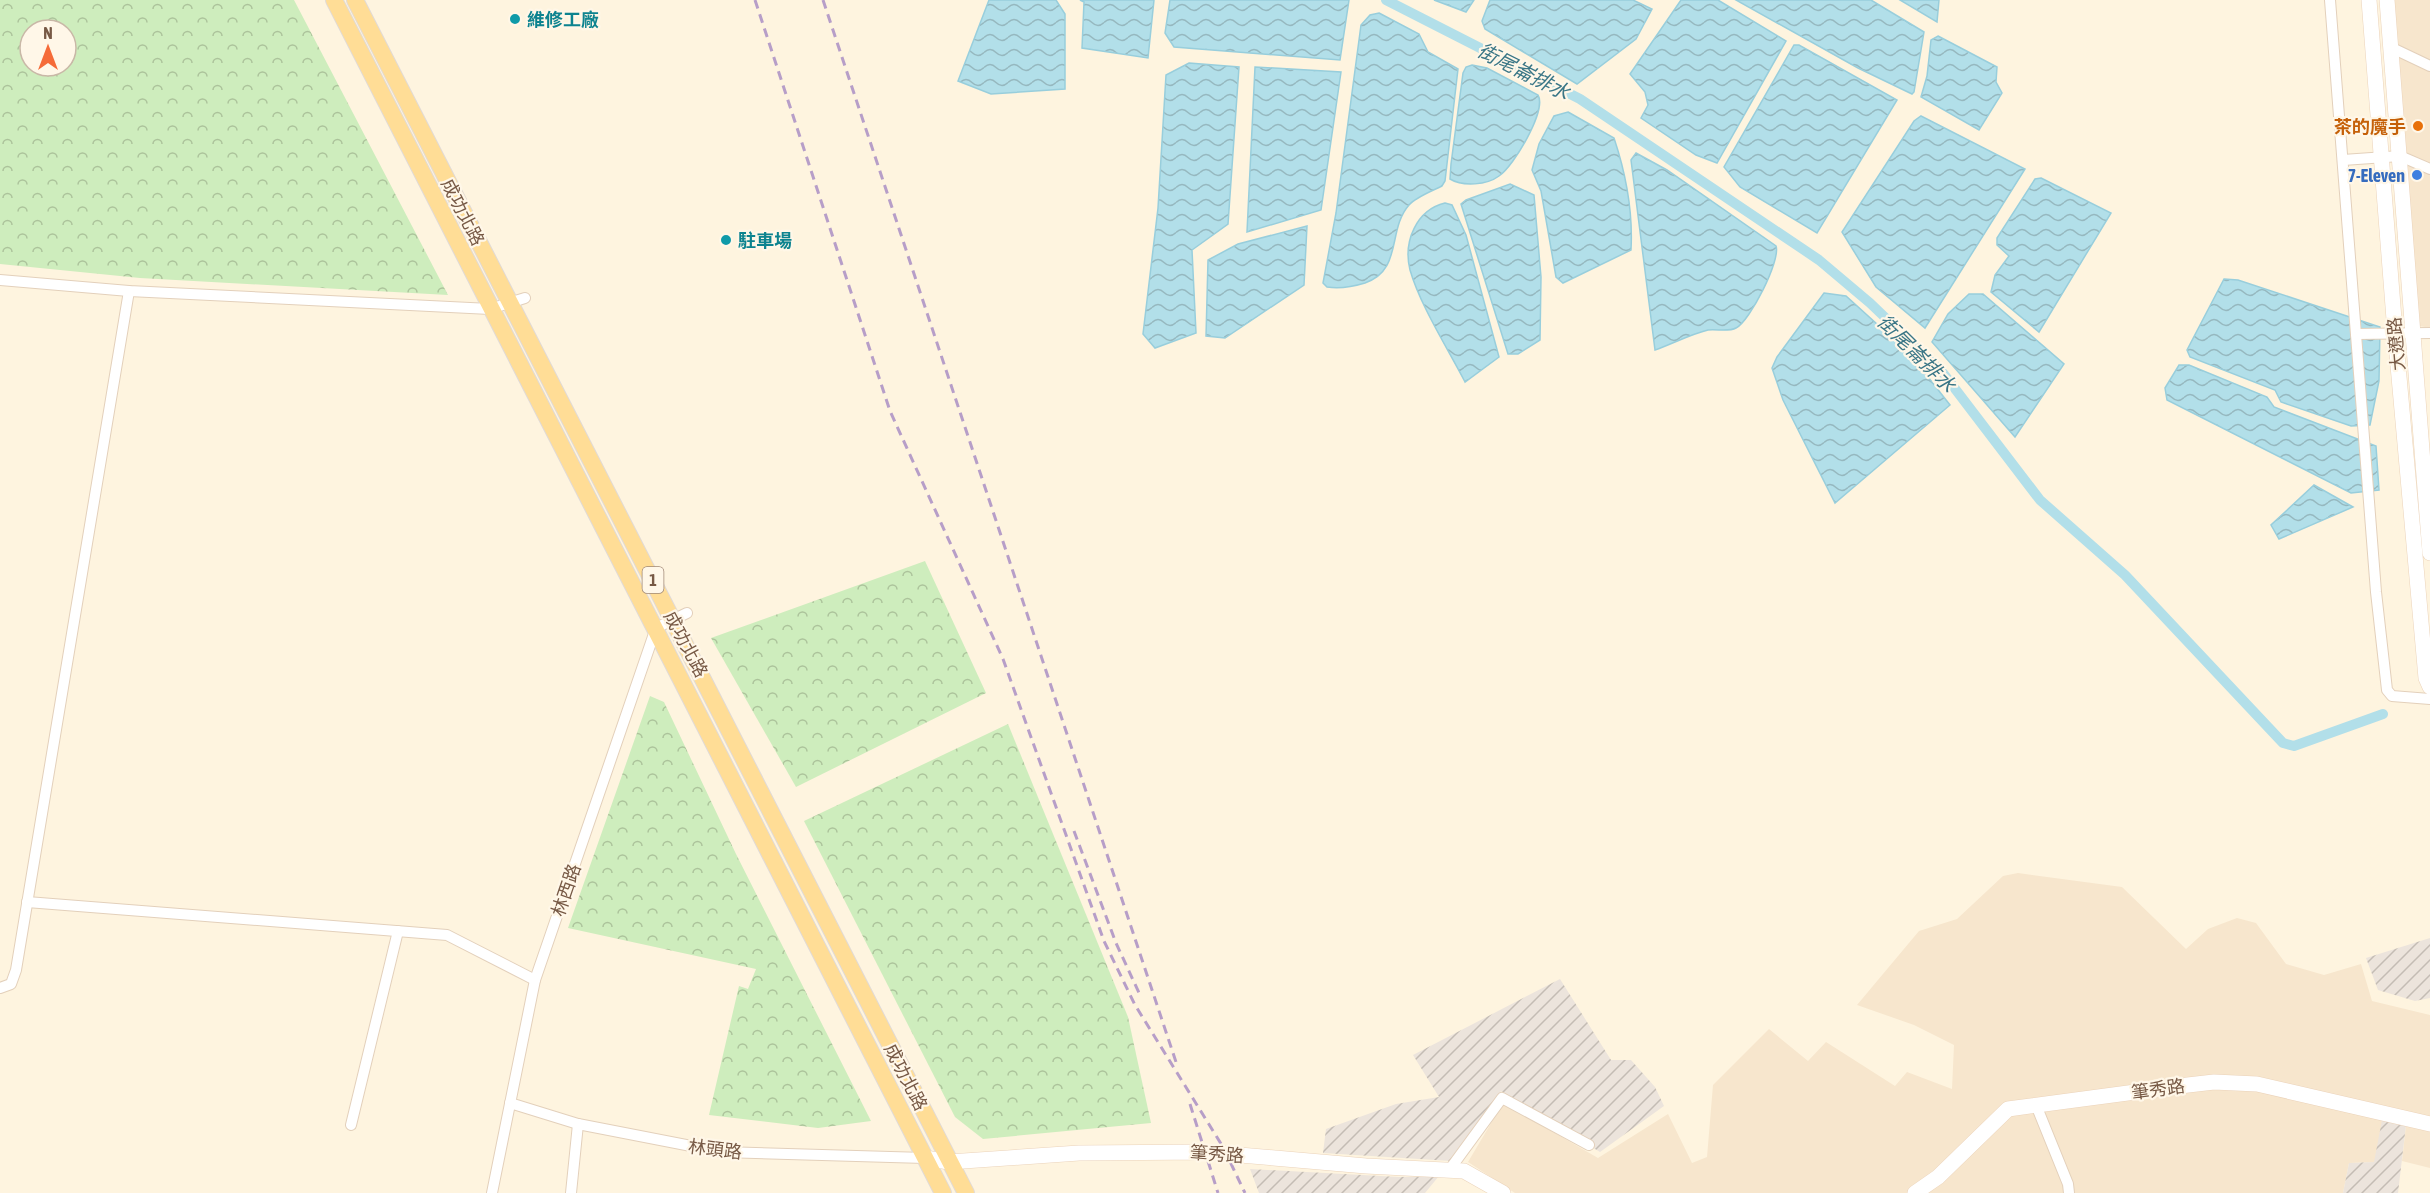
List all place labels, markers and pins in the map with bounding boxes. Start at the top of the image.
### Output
place label: 維修工廠 [527,9,599,30]
marker: 維修工廠 [508,12,522,26]
place label: 茶的魔手 [2334,116,2406,137]
marker: 茶的魔手 [2411,119,2425,133]
place label: 7-Eleven [2348,165,2405,186]
marker: 7-Eleven [2410,168,2424,182]
place label: 駐車場 [738,230,792,251]
marker: 駐車場 [719,233,733,247]

